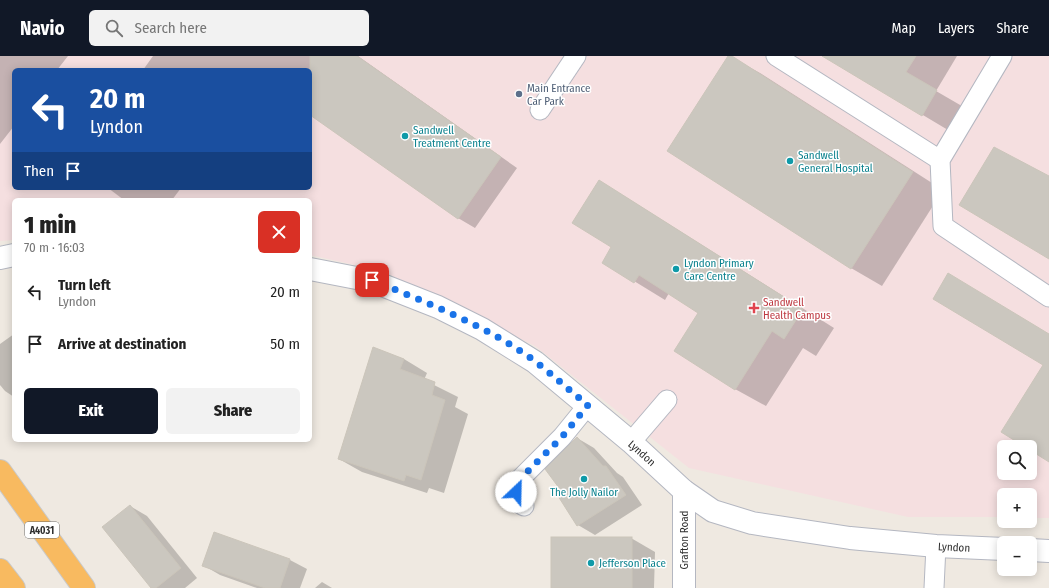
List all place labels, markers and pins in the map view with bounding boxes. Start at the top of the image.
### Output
place label: Main Entrance Car Park [527,82,590,108]
marker: Main Entrance Car Park [514,89,524,99]
place label: Sandwell Treatment Centre [413,124,491,150]
marker: Sandwell Treatment Centre [400,131,410,141]
place label: Sandwell General Hospital [798,149,873,175]
marker: Sandwell General Hospital [785,156,795,166]
place label: Lyndon Primary Care Centre [684,257,754,283]
pin [355,263,389,297]
marker: Lyndon Primary Care Centre [671,264,681,274]
place label: Sandwell Health Campus [763,296,831,322]
marker: Sandwell Health Campus [748,302,760,314]
marker: The Jolly Nailor [579,474,589,484]
place label: The Jolly Nailor [550,486,618,499]
place label: Jefferson Place [599,557,666,570]
marker: Jefferson Place [586,558,596,568]

